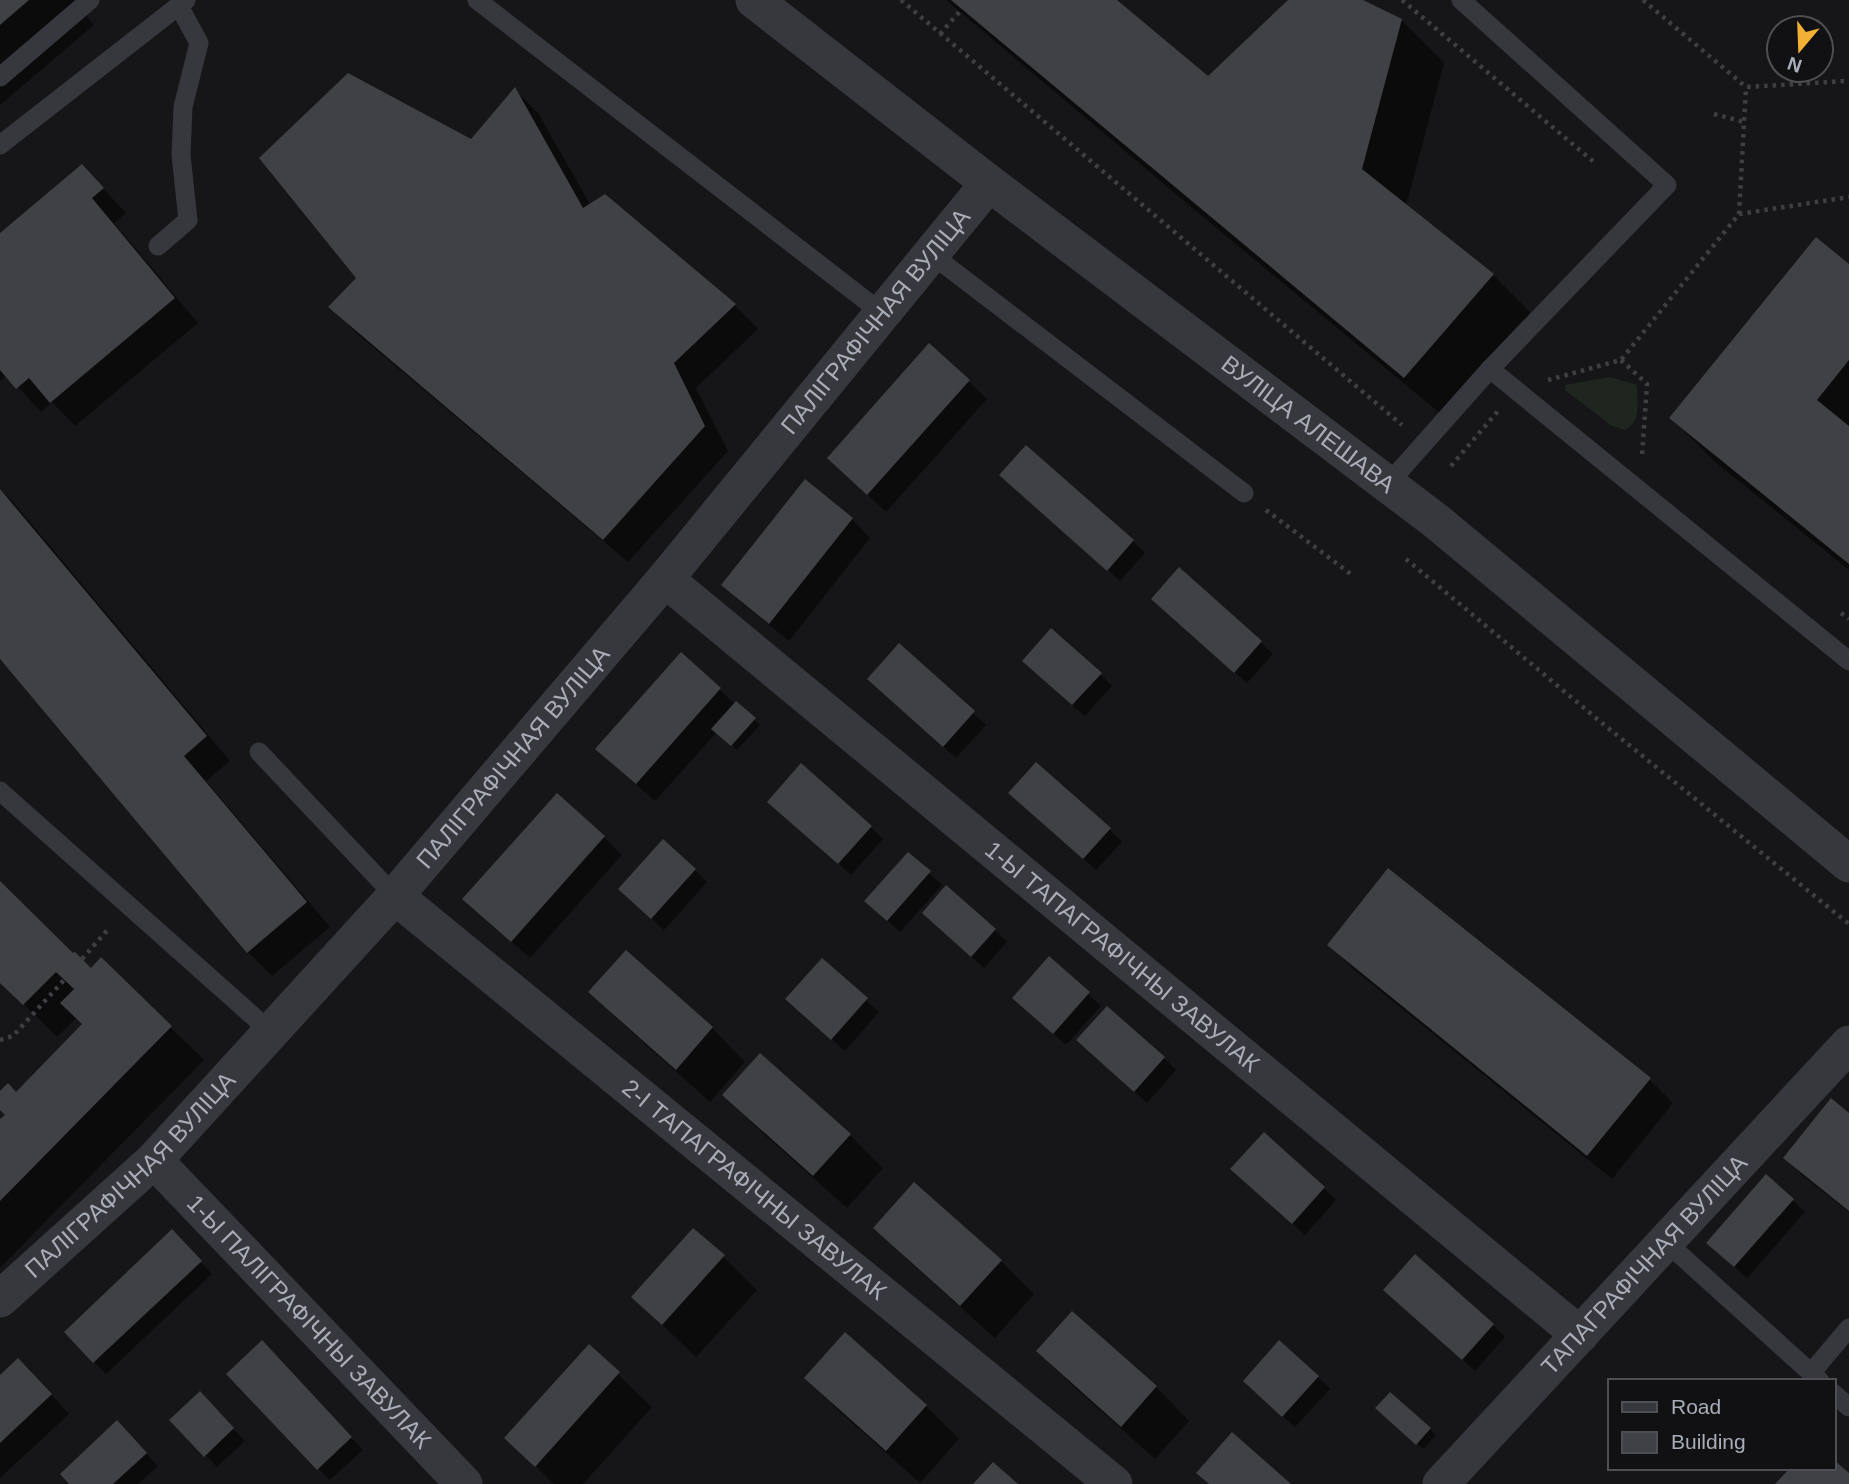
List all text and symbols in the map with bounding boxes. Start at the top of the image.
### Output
north arrow [1765,14,1835,84]
text: N [1785,52,1805,77]
street label: ПАЛІГРАФІЧНАЯ ВУЛІЦА [775,203,975,439]
street label: ВУЛІЦА АЛЕШАВА [1217,350,1400,498]
street label: ПАЛІГРАФІЧНАЯ ВУЛІЦА [411,641,615,874]
street label: 1-Ы ТАПАГРАФІЧНЫ ЗАВУЛАК [980,835,1265,1077]
street label: ПАЛІГРАФІЧНАЯ ВУЛІЦА [19,1066,240,1283]
street label: 2-І ТАПАГРАФІЧНЫ ЗАВУЛАК [617,1074,892,1305]
street label: ТАПАГРАФІЧНАЯ ВУЛІЦА [1536,1149,1752,1380]
street label: 1-Ы ПАЛІГРАФІЧНЫ ЗАВУЛАК [182,1189,437,1454]
legend [1608,1379,1835,1470]
text: Road [1671,1395,1721,1418]
text: Building [1671,1430,1746,1453]

